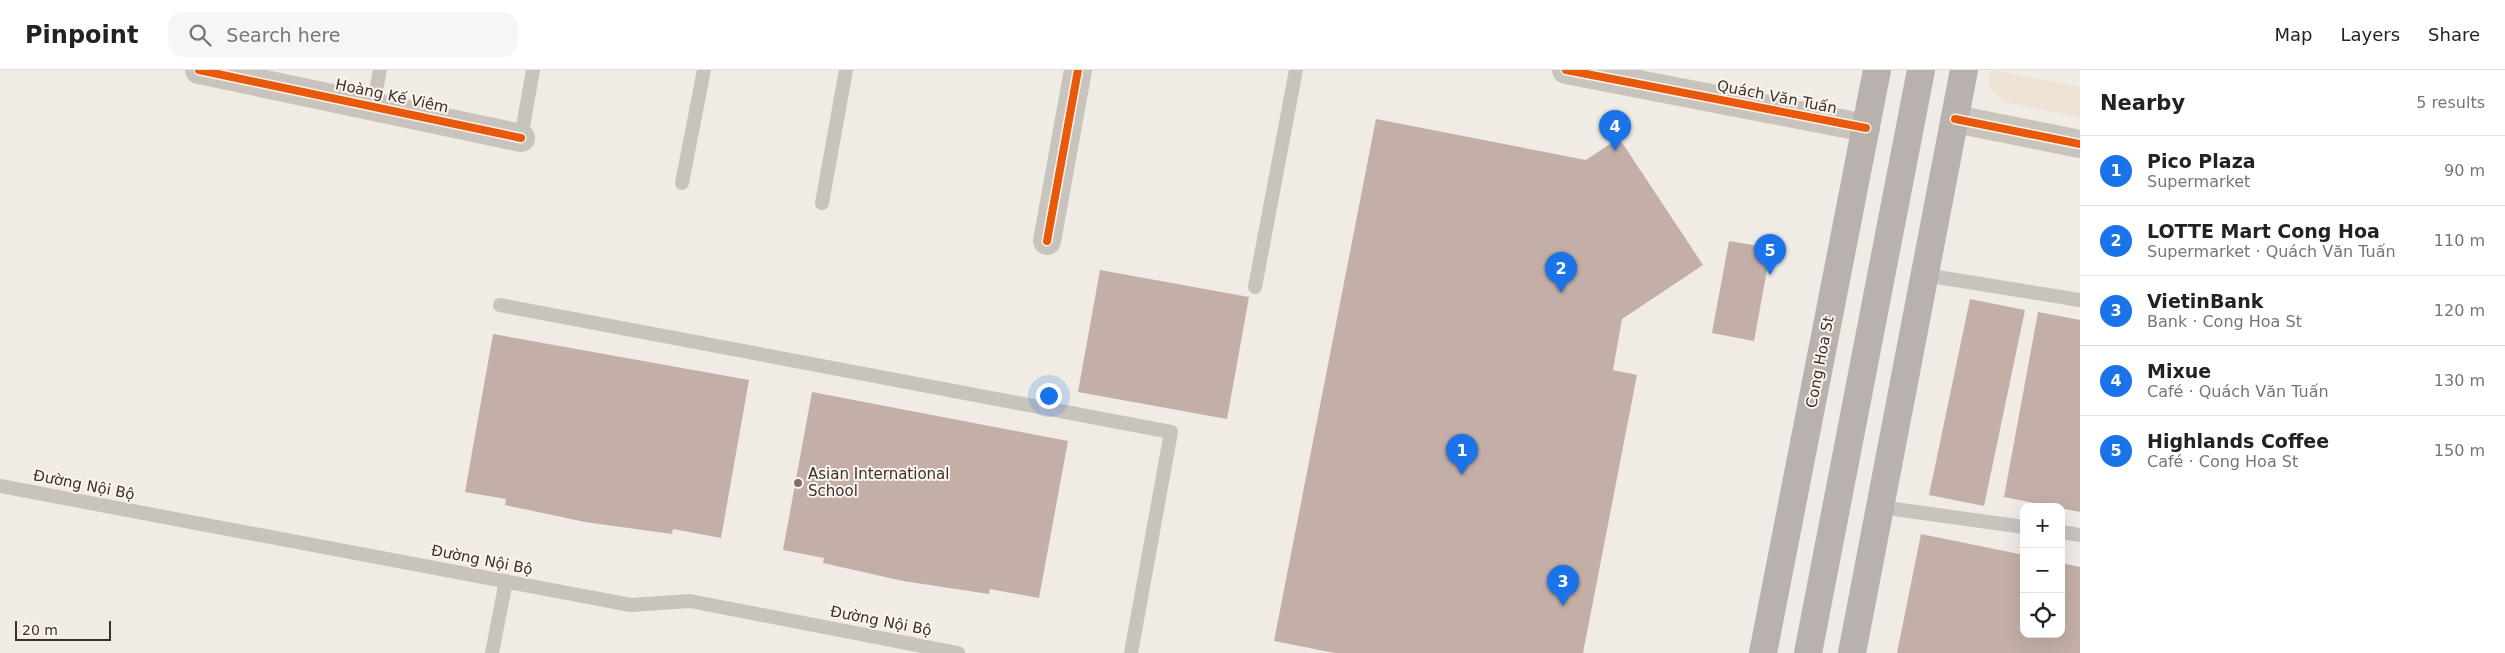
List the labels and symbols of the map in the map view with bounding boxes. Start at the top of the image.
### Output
street label: Hoàng Kế Viêm [334,75,450,117]
street label: Quách Văn Tuấn [1715,77,1839,117]
pin: 4 [1599,110,1631,151]
pin: 5 [1754,234,1786,275]
pin: 2 [1545,252,1577,293]
street label: Cong Hoa St [1802,314,1838,410]
your location [1036,383,1062,409]
pin: 1 [1446,434,1478,475]
place label: Asian International School [808,465,949,500]
street label: Đường Nội Bộ [32,466,136,504]
marker: Asian International School [792,477,804,489]
street label: Đường Nội Bộ [430,541,534,579]
pin: 3 [1547,565,1579,606]
street label: Đường Nội Bộ [829,602,933,640]
scale bar [15,618,111,641]

